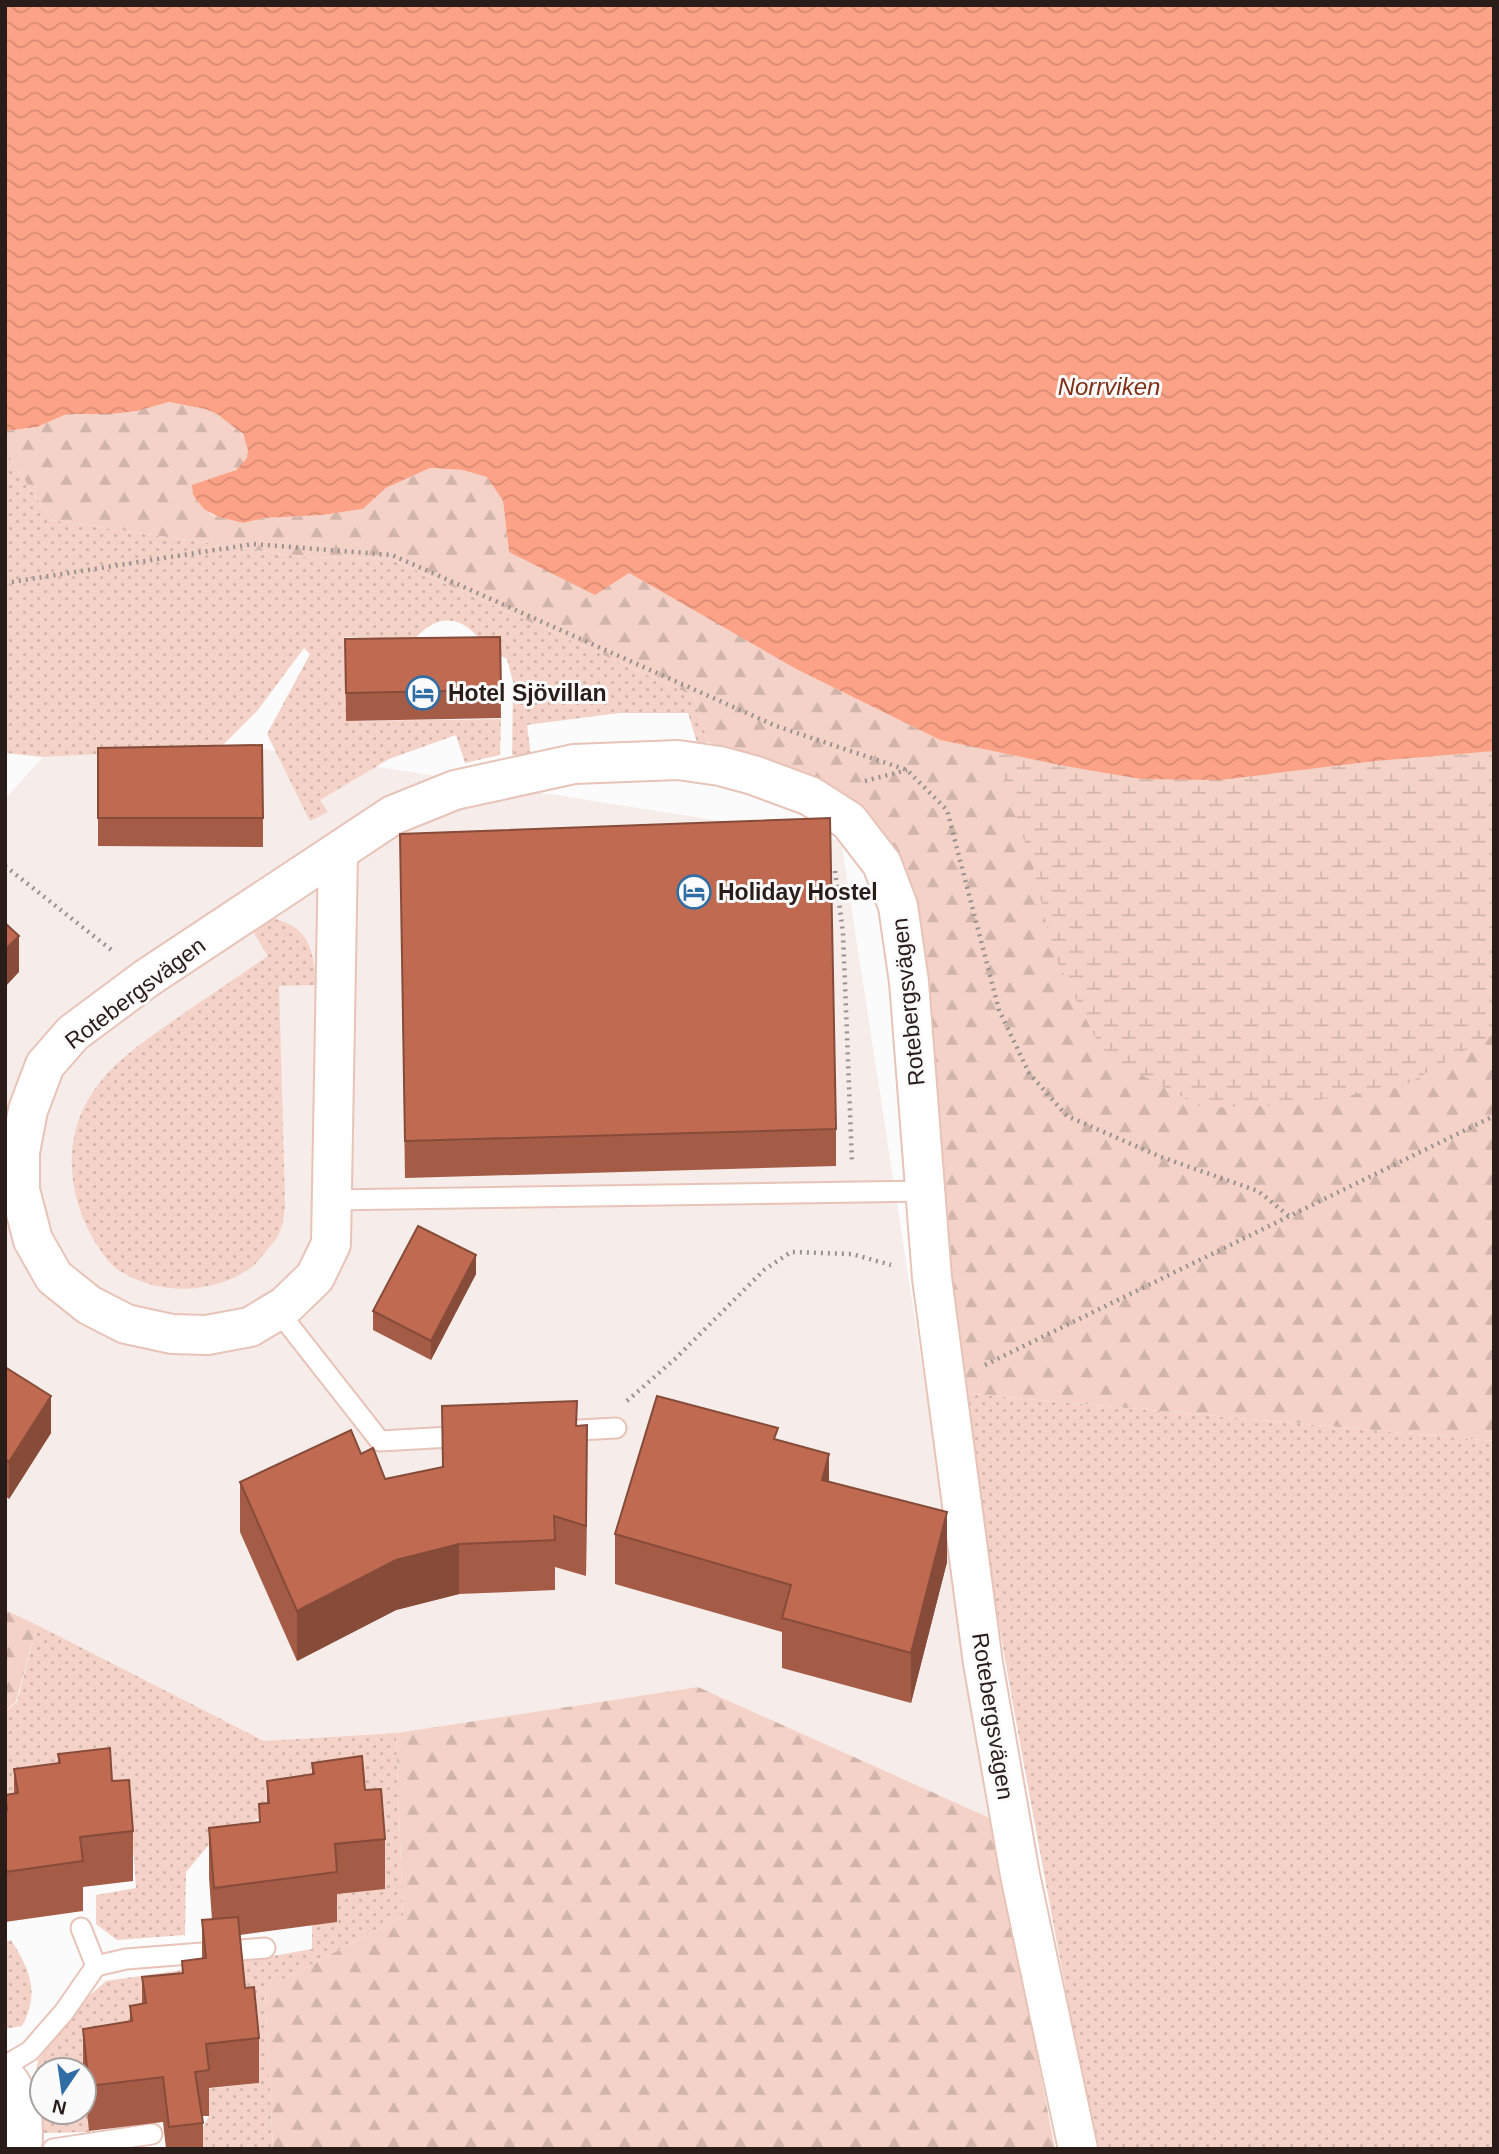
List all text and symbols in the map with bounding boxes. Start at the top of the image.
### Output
water label: Norrviken [1058,373,1160,400]
hotel icon: Hotel Sjövillan [404,674,442,712]
place label: Hotel Sjövillan [448,680,606,706]
hotel icon: Holiday Hostel [675,873,713,911]
place label: Holiday Hostel [718,879,878,905]
street label: Rotebergsvägen [886,917,930,1087]
street label: Rotebergsvägen [60,932,210,1054]
street label: Rotebergsvägen [967,1631,1019,1801]
north arrow [28,2056,98,2126]
text: N [50,2095,68,2119]

